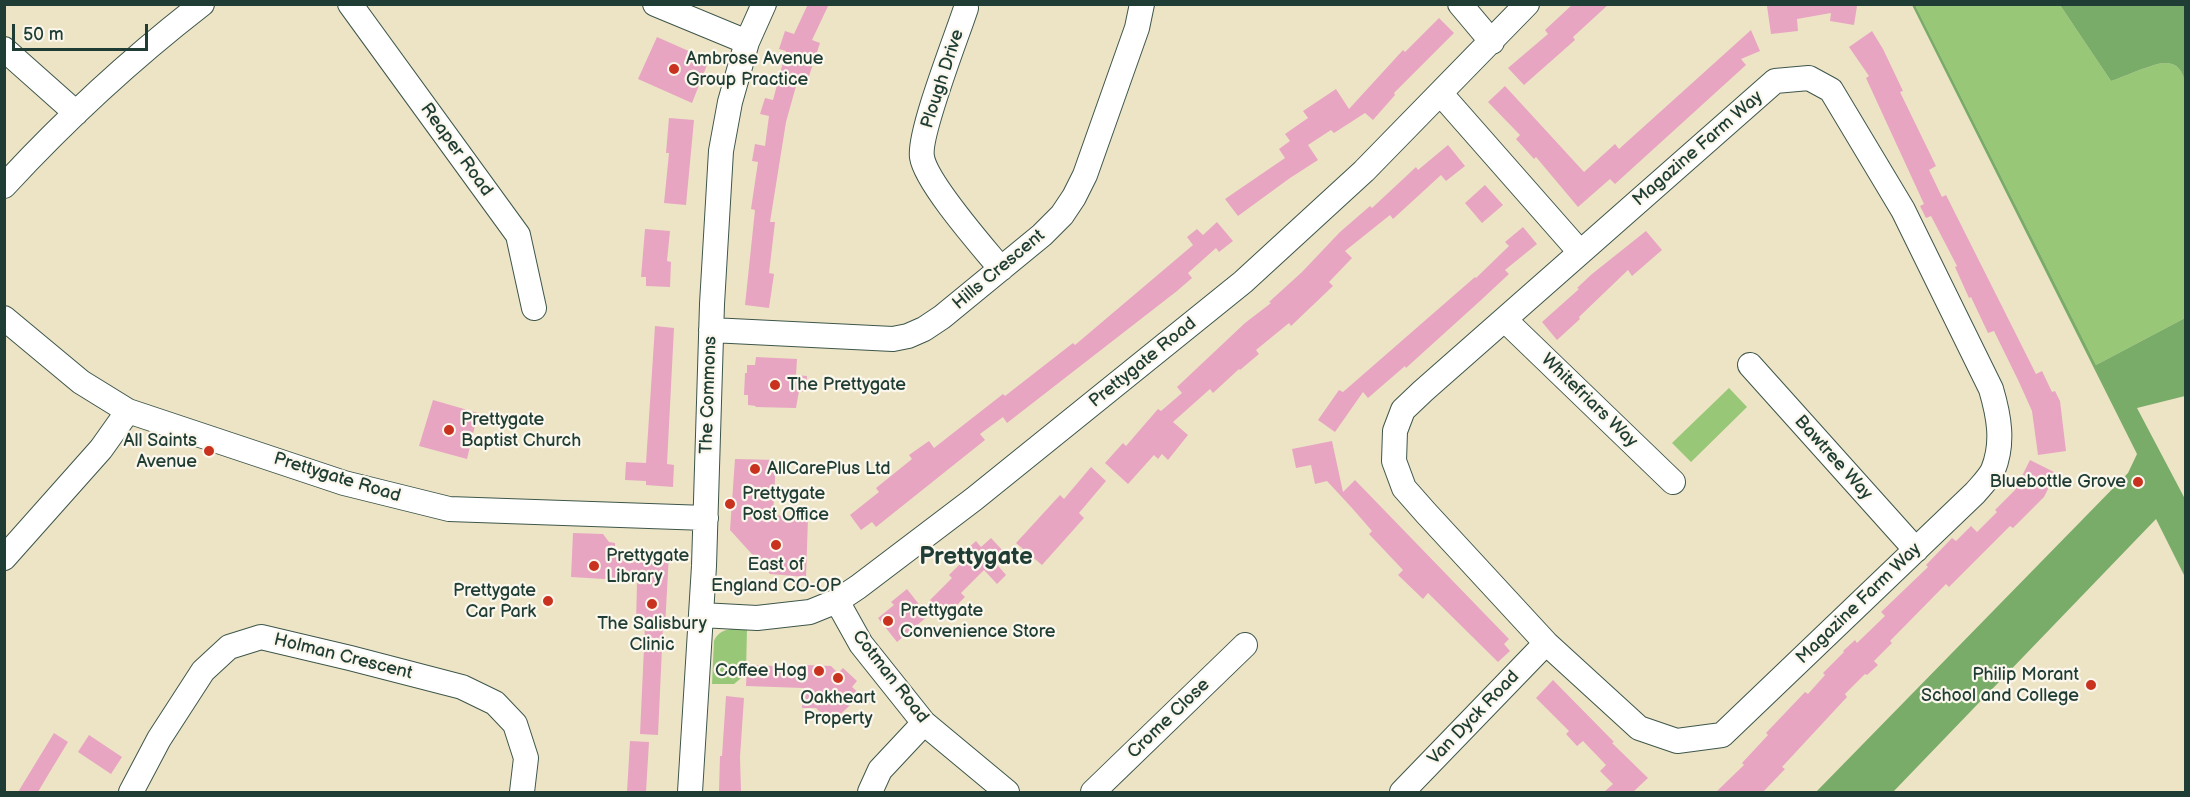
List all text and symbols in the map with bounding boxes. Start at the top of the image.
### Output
scale bar [15,12,152,50]
text: 50 m [23,24,64,45]
street label: Plough Drive [917,27,969,131]
place label: Ambrose Avenue Group Practice [686,48,823,90]
marker: Ambrose Avenue Group Practice [667,62,681,76]
street label: Magazine Farm Way [1629,87,1767,211]
street label: Reaper Road [415,99,497,201]
street label: Hills Crescent [949,225,1049,315]
street label: Prettygate Road [1085,313,1201,413]
street label: The Commons [696,336,722,454]
street label: Whitefriars Way [1536,349,1642,453]
place label: The Prettygate [787,374,906,396]
marker: The Prettygate [768,378,782,392]
place label: Prettygate Baptist Church [461,409,581,452]
street label: Bawtree Way [1789,411,1877,505]
marker: Prettygate Baptist Church [442,423,456,437]
place label: All Saints Avenue [123,430,197,472]
marker: All Saints Avenue [202,444,216,458]
street label: Prettygate Road [271,448,403,508]
place label: AllCarePlus Ltd [767,458,891,480]
marker: AllCarePlus Ltd [748,462,762,476]
place label: Bluebottle Grove [1989,471,2126,493]
marker: Bluebottle Grove [2131,475,2145,489]
place label: Prettygate Post Office [742,483,829,526]
marker: Prettygate Post Office [723,497,737,511]
marker: East of England CO-OP [769,538,783,552]
street label: Magazine Farm Way [1792,539,1926,669]
district label: Prettygate [919,544,1033,572]
place label: Prettygate Library [606,545,689,588]
place label: East of England CO-OP [711,554,841,596]
marker: Prettygate Library [587,559,601,573]
place label: Prettygate Car Park [453,580,536,622]
marker: Prettygate Car Park [541,594,555,608]
marker: The Salisbury Clinic [645,597,659,611]
place label: Prettygate Convenience Store [900,600,1056,642]
place label: The Salisbury Clinic [597,613,707,656]
marker: Prettygate Convenience Store [881,614,895,628]
street label: Cotman Road [847,626,933,728]
street label: Holman Crescent [272,629,414,685]
place label: Coffee Hog [715,660,807,682]
marker: Coffee Hog [812,664,826,678]
place label: Philip Morant School and College [1921,664,2079,706]
street label: Van Dyck Road [1424,666,1524,770]
marker: Oakheart Property [831,671,845,685]
street label: Crome Close [1123,674,1215,764]
marker: Philip Morant School and College [2084,678,2098,692]
place label: Oakheart Property [800,687,876,730]

